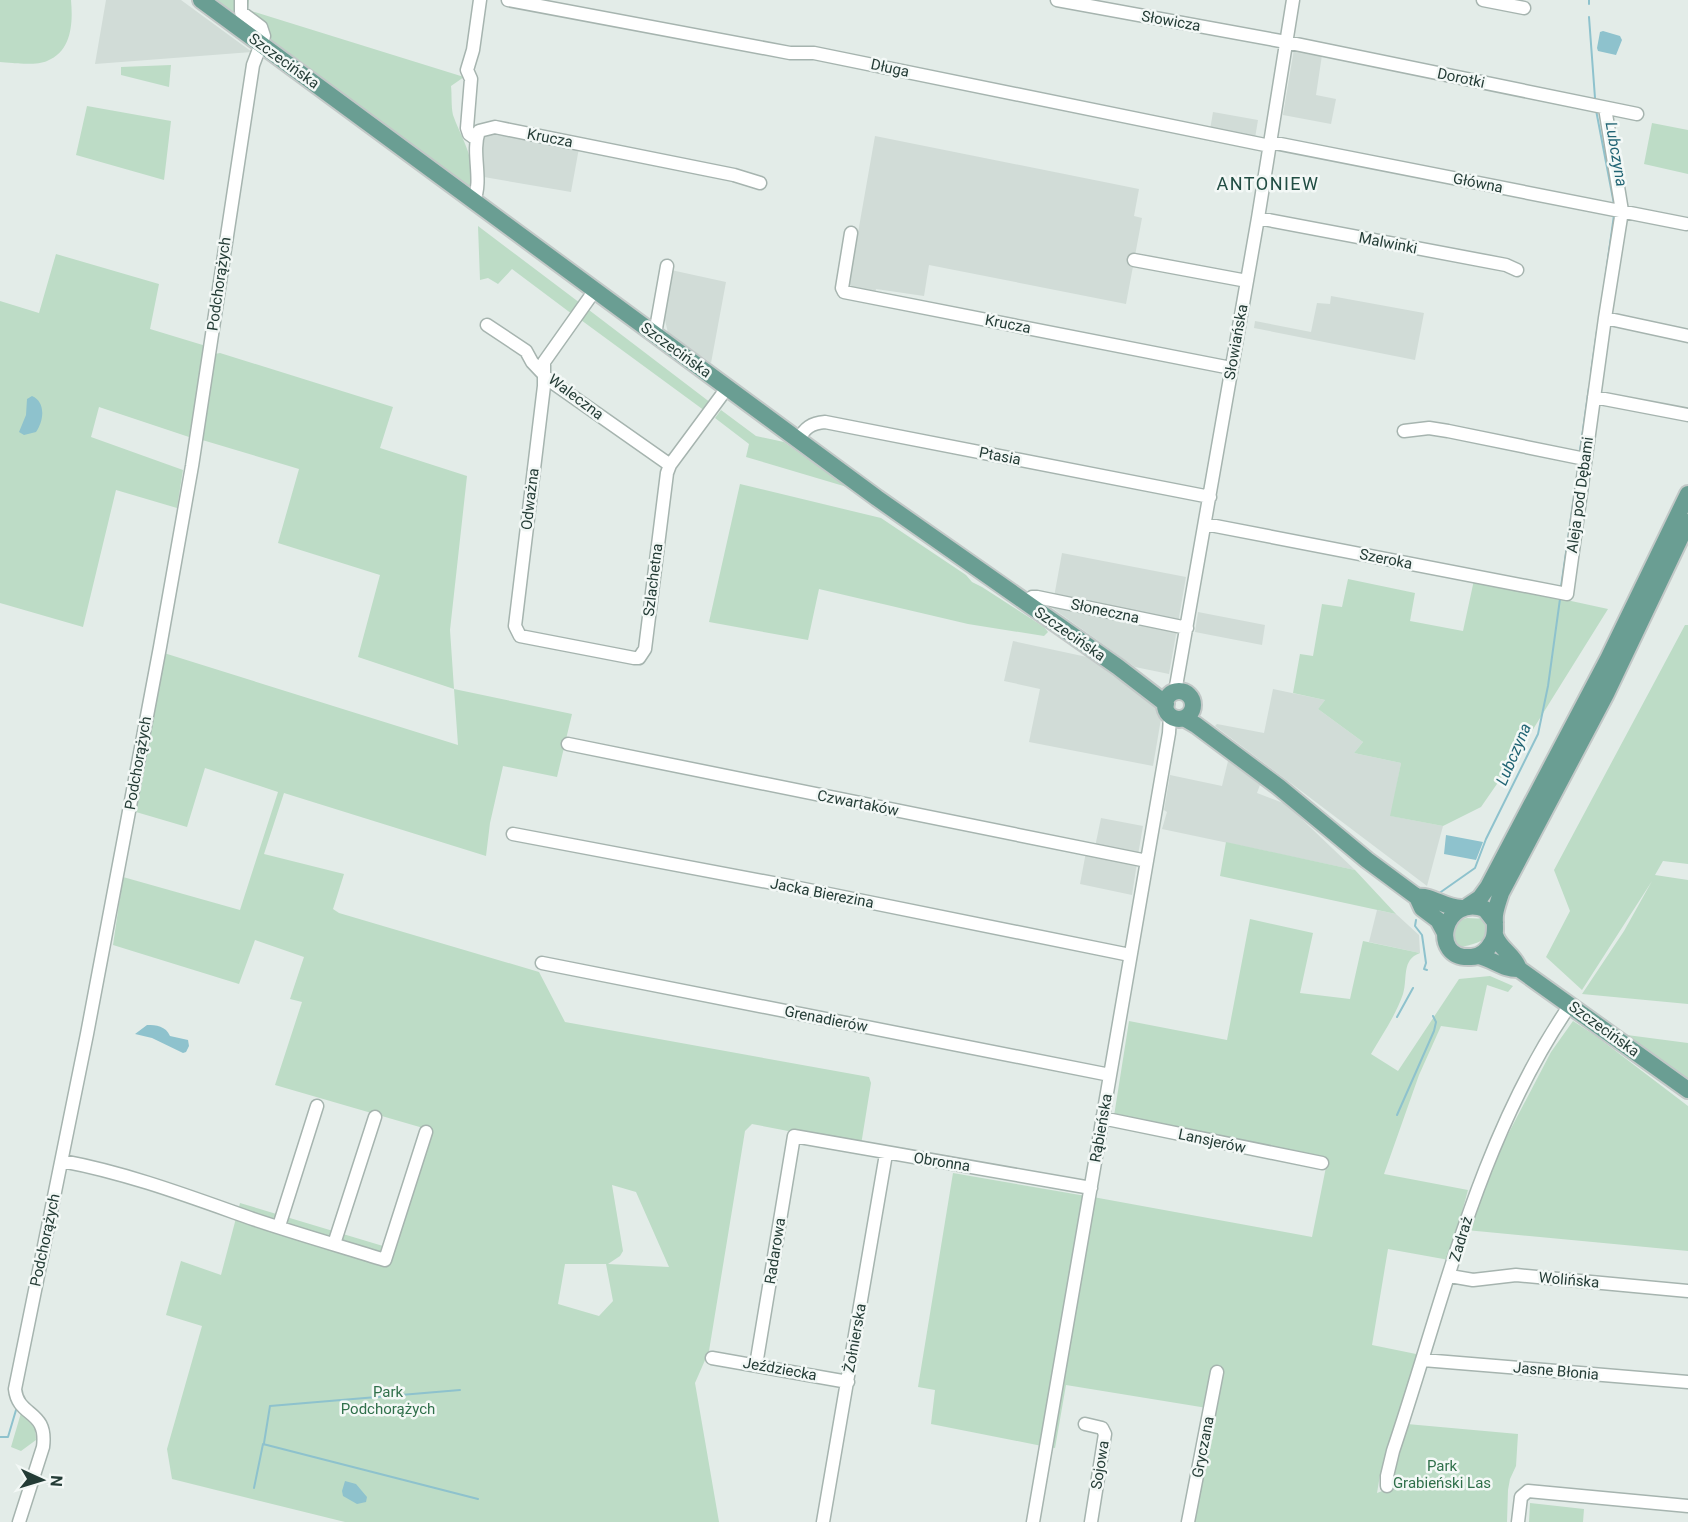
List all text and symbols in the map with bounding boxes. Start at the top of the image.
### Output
street label: Słowicza [1140,7,1202,35]
street label: Szczecińska [245,29,323,93]
street label: Długa [869,55,911,81]
street label: Dorotki [1436,64,1486,92]
water label: Lubczyna [1601,120,1632,188]
street label: Krucza [526,125,574,151]
street label: Główna [1451,169,1505,197]
district label: ANTONIEW [1216,173,1320,194]
street label: Malwinki [1357,229,1419,257]
street label: Podchorążych [204,236,234,332]
street label: Słowiańska [1221,303,1251,381]
street label: Krucza [984,311,1032,337]
street label: Szczecińska [637,318,715,382]
street label: Waleczna [545,370,607,424]
street label: Aleja pod Dębami [1563,436,1597,554]
street label: Ptasia [978,443,1022,469]
street label: Odważna [517,467,543,531]
street label: Szlachetna [640,542,666,618]
street label: Szeroka [1358,545,1414,573]
street label: Słoneczna [1069,595,1141,627]
street label: Szczecińska [1031,603,1109,665]
street label: Podchorążych [121,715,155,811]
water label: Lubczyna [1492,720,1535,788]
street label: Czwartaków [816,786,900,820]
street label: Jacka Bierezina [769,874,875,912]
street label: Szczecińska [1565,997,1643,1061]
street label: Grenadierów [783,1002,869,1036]
street label: Rąbieńska [1086,1092,1116,1164]
street label: Lansjerów [1177,1125,1247,1157]
street label: Obronna [912,1149,972,1175]
street label: Podchorążych [26,1192,64,1288]
street label: Zadraż [1446,1214,1476,1264]
street label: Radarowa [761,1217,789,1285]
street label: Wolińska [1538,1268,1600,1292]
street label: Żołnierska [840,1302,870,1374]
street label: Jeździecka [742,1354,818,1384]
street label: Jasne Błonia [1512,1358,1600,1384]
park label: Park Podchorążych [341,1383,435,1418]
street label: Gryczana [1188,1415,1218,1479]
street label: Sojowa [1087,1439,1113,1491]
north arrow [12,1450,72,1510]
park label: Park Grabieński Las [1393,1457,1491,1492]
text: N [47,1475,66,1487]

